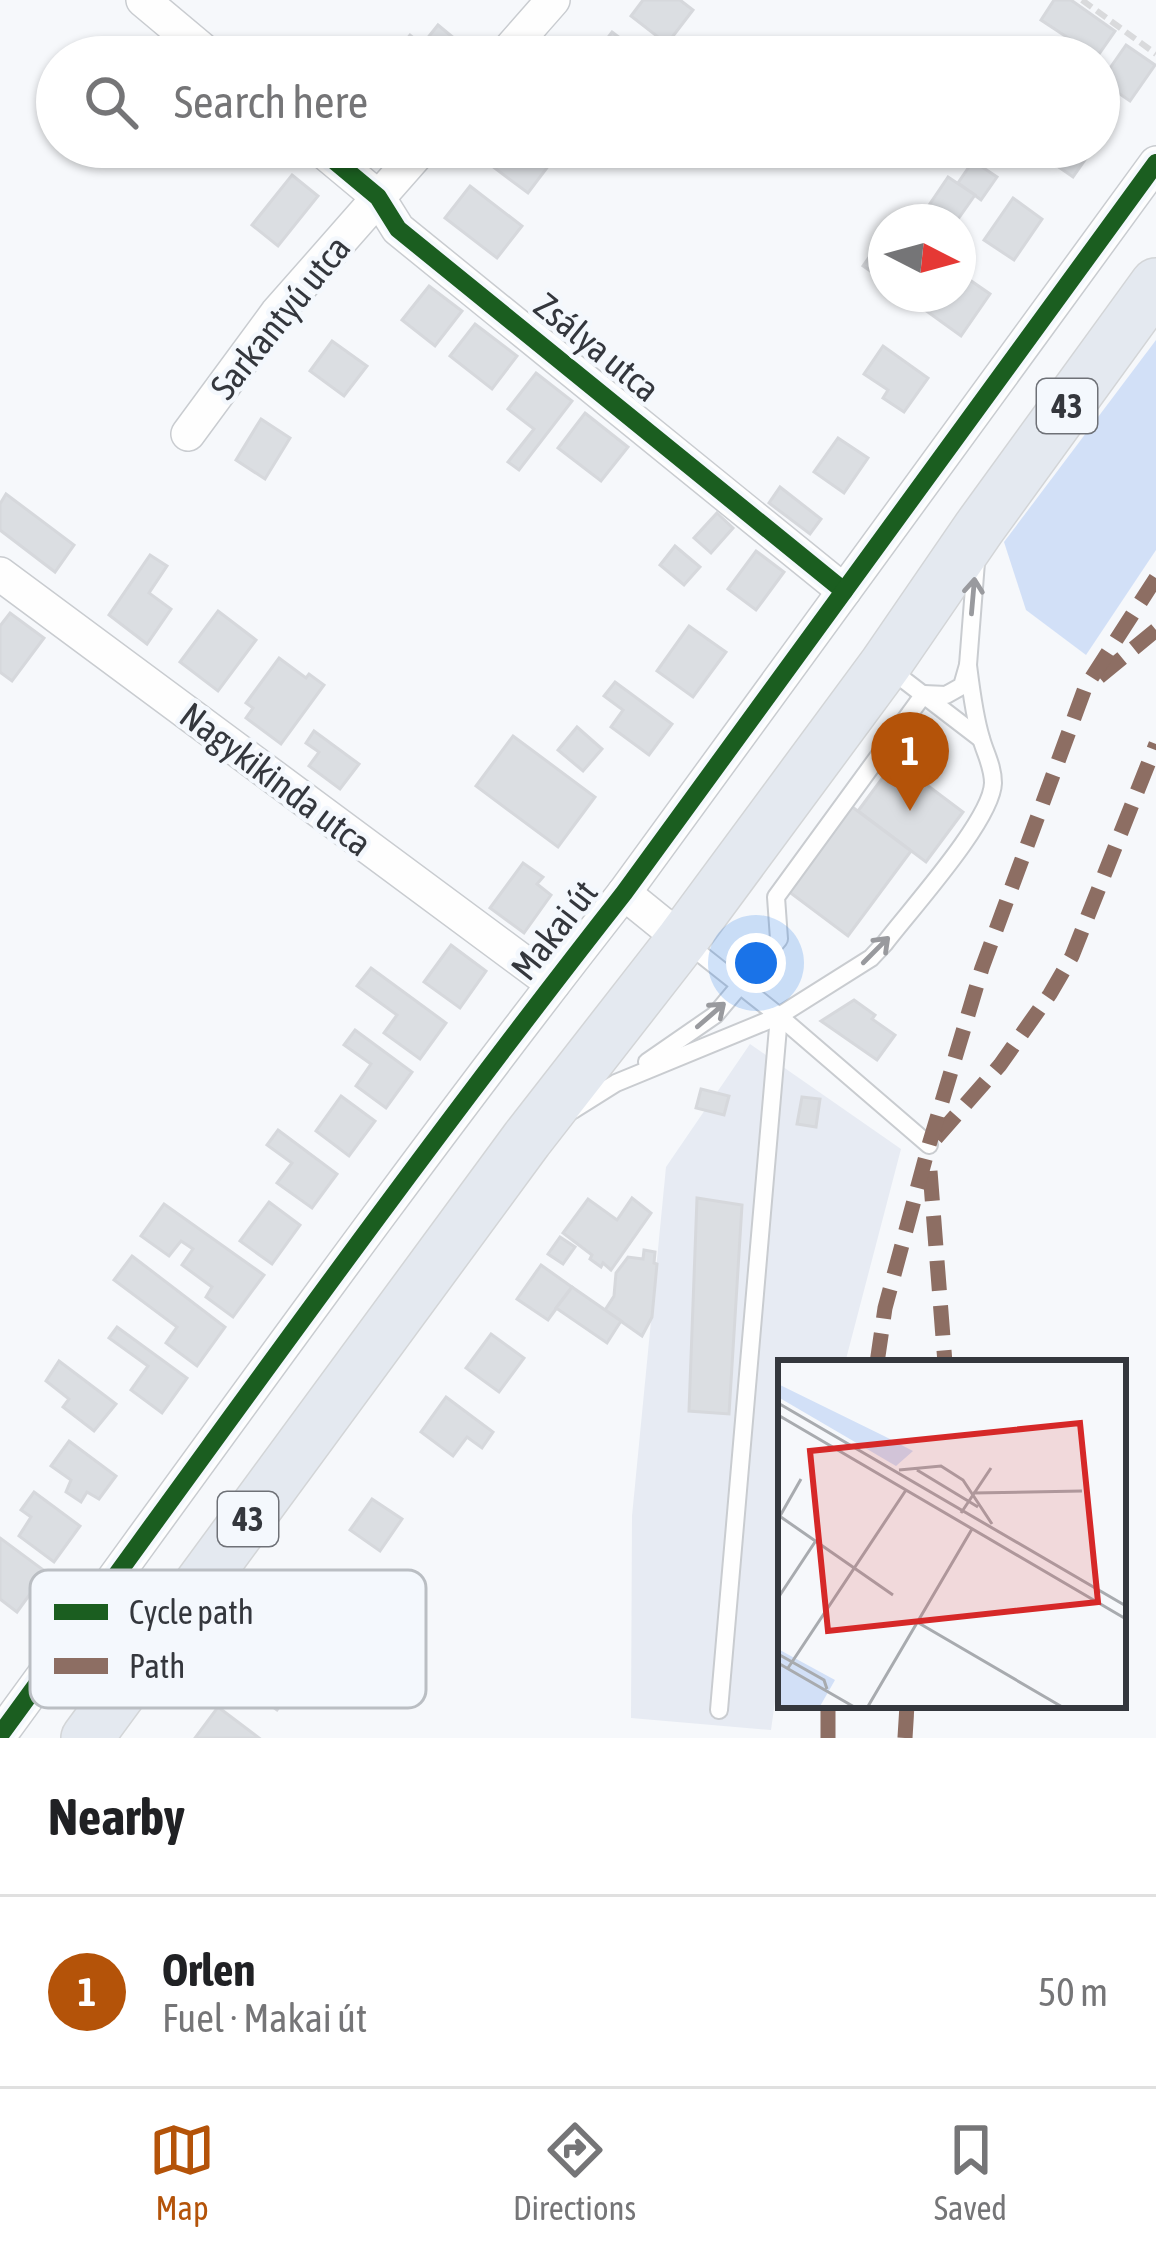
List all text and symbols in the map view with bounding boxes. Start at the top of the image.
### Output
search box [36,36,1120,168]
icon: search [78,69,144,135]
text: Search here [174,76,368,128]
north arrow [868,204,976,312]
street label: Sarkantyú utca [202,227,358,407]
street label: Zsálya utca [526,284,668,410]
road number: 43 [1037,379,1097,433]
one-way arrow [962,577,985,616]
street label: Nagykikinda utca [172,694,380,864]
pin: 1 [871,712,949,811]
street label: Makai út [502,872,606,988]
your location [726,933,786,993]
one-way arrow [861,936,889,965]
one-way arrow [695,1001,726,1029]
inset map [778,1360,1126,1708]
road number: 43 [218,1492,278,1546]
legend [30,1570,426,1708]
text: Cycle path [129,1593,254,1631]
text: Path [129,1647,185,1685]
text: Nearby [48,1787,185,1846]
text: Orlen [162,1944,255,1996]
text: 1 [78,1970,96,2014]
text: 50 m [1038,1970,1108,2014]
text: Fuel · Makai út [162,1996,367,2040]
tab: Map [149,2117,215,2227]
tab: Directions [513,2117,636,2227]
tab: Saved [934,2117,1007,2227]

